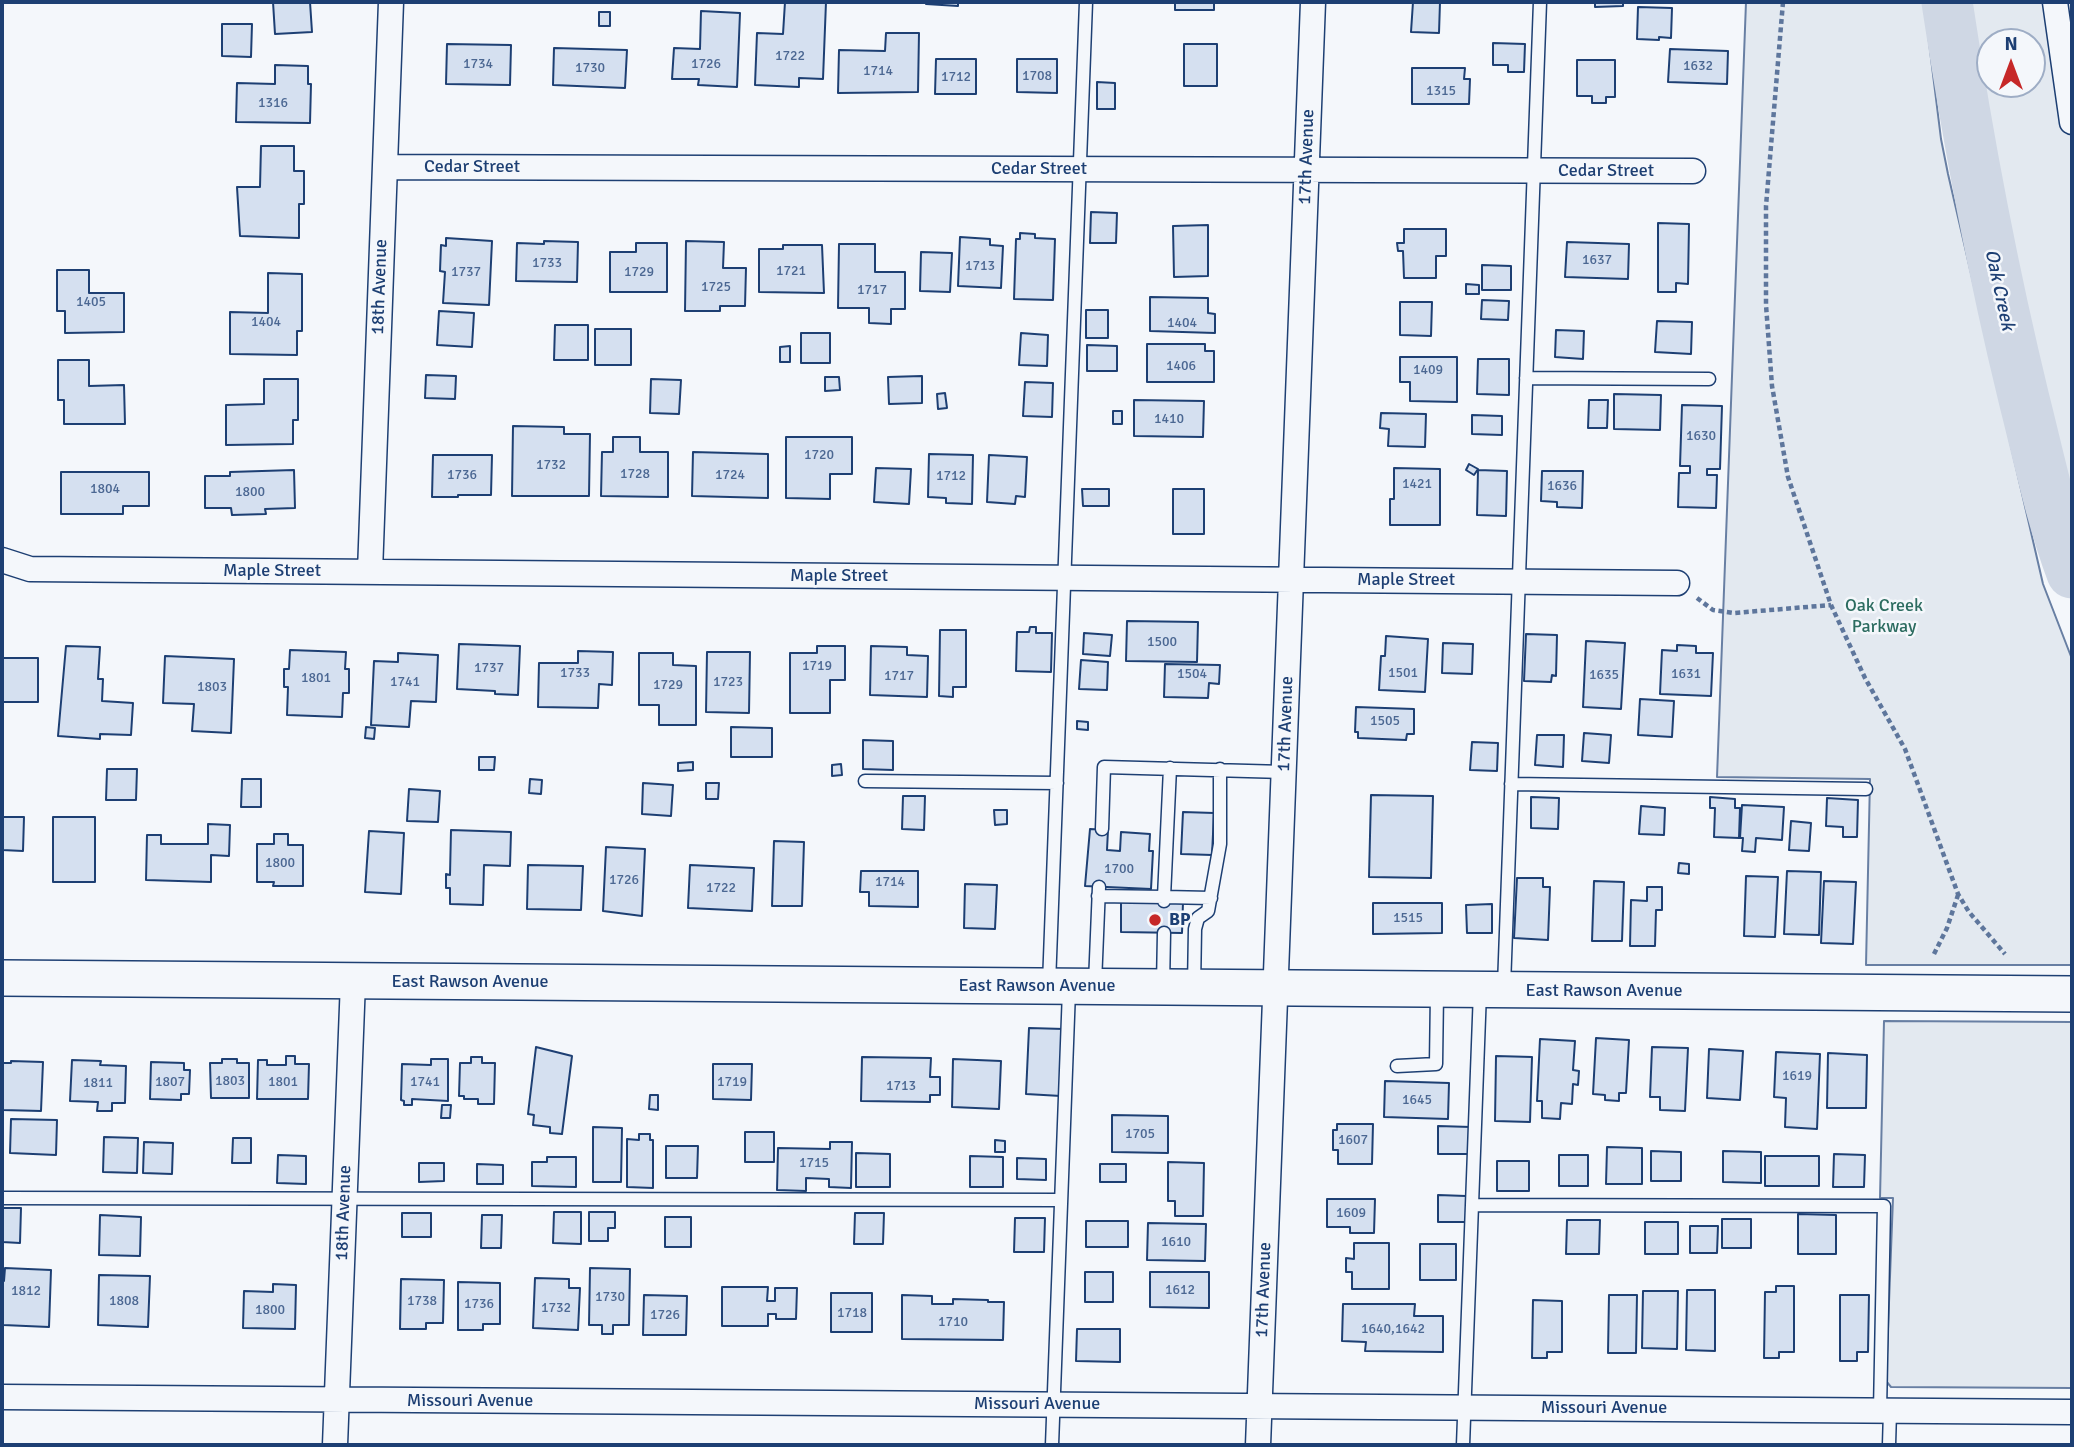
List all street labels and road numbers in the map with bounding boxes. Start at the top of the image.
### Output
street label: 17th Avenue [1295,109,1319,205]
street label: Cedar Street [424,156,520,178]
street label: Cedar Street [991,158,1087,180]
street label: Cedar Street [1558,160,1654,182]
street label: 18th Avenue [368,239,392,335]
street label: Maple Street [223,560,321,582]
street label: Maple Street [790,565,888,587]
street label: Maple Street [1357,569,1455,591]
street label: 17th Avenue [1274,676,1298,772]
street label: East Rawson Avenue [391,971,549,993]
street label: East Rawson Avenue [958,975,1116,997]
street label: East Rawson Avenue [1525,980,1683,1002]
street label: 18th Avenue [332,1165,356,1261]
street label: 17th Avenue [1252,1242,1276,1338]
street label: Missouri Avenue [407,1390,533,1412]
street label: Missouri Avenue [974,1393,1100,1415]
street label: Missouri Avenue [1541,1397,1667,1419]

